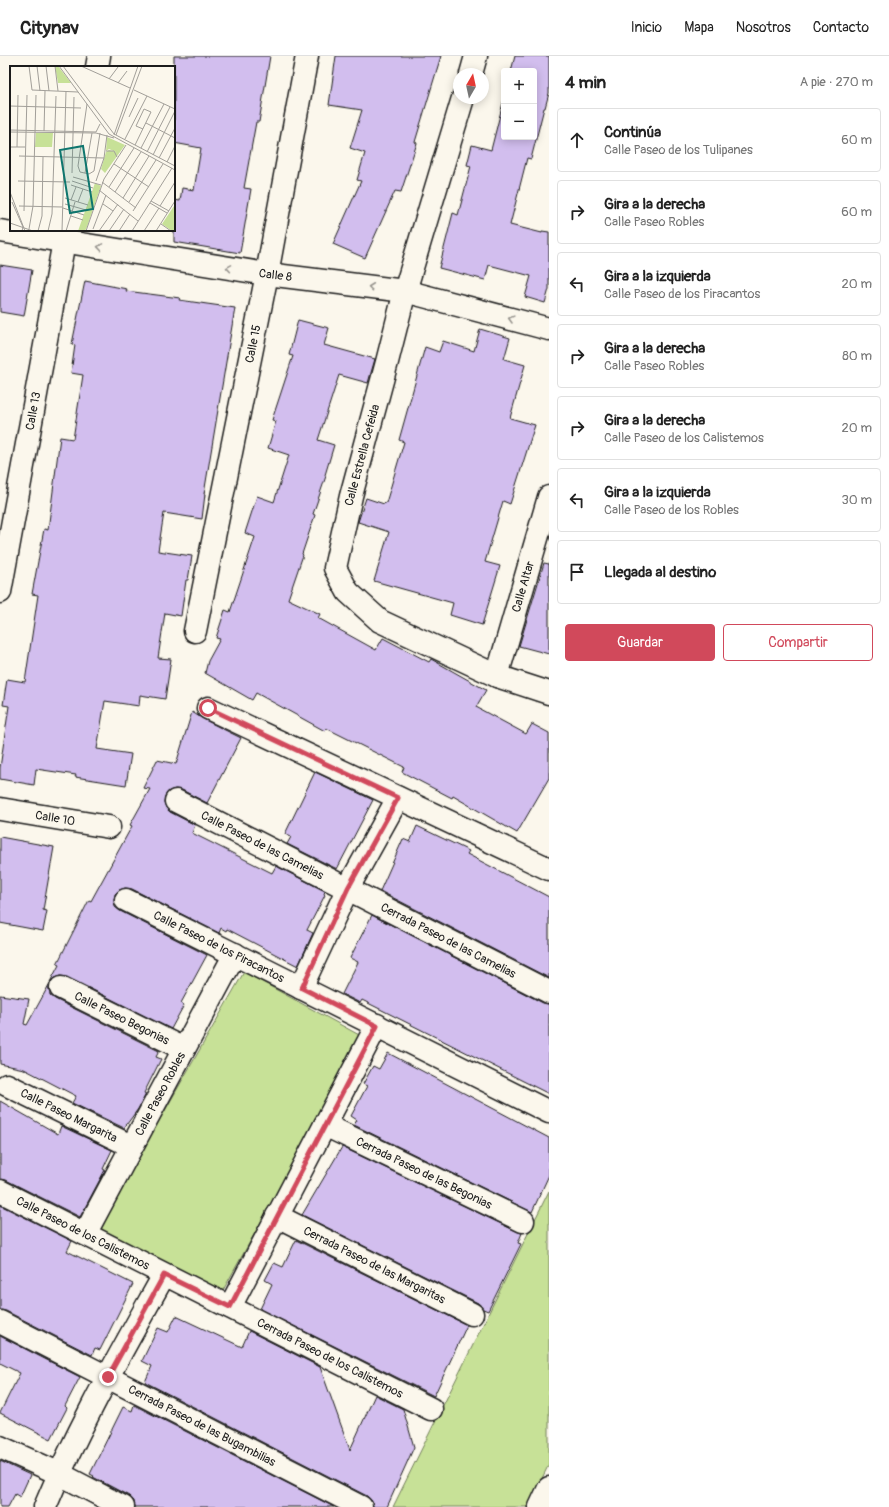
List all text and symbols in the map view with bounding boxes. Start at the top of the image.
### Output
text: Citynav [20,16,79,40]
text: Inicio [631,19,662,36]
text: Mapa [684,19,714,36]
text: Nosotros [736,19,791,36]
text: Contacto [813,19,869,36]
inset map [10,66,175,231]
north arrow [453,68,489,104]
map controls [501,68,537,140]
button: + [501,68,537,104]
text: 4 min [565,72,606,93]
text: A pie · 270 m [800,74,873,90]
button: − [501,104,537,140]
text: Continúa [604,123,661,142]
icon: ahead [566,129,588,151]
text: 60 m [841,132,872,148]
text: Calle Paseo de los Tulipanes [604,142,753,158]
text: Gira a la derecha [604,195,705,214]
icon: right [566,201,588,223]
text: 60 m [841,204,872,220]
text: Calle Paseo Robles [604,214,704,230]
one-way arrow [97,243,103,252]
one-way arrow [225,264,232,273]
street label: Calle 8 [258,266,293,285]
text: Gira a la izquierda [604,267,711,286]
icon: left [566,273,588,295]
text: 20 m [841,276,872,292]
one-way arrow [368,283,374,292]
text: Calle Paseo de los Piracantos [604,286,760,302]
one-way arrow [508,315,515,324]
street label: Calle 15 [242,324,265,364]
text: Gira a la derecha [604,339,705,358]
icon: right [566,345,588,367]
text: 80 m [842,348,872,364]
text: Calle Paseo Robles [604,358,704,374]
street label: Calle 13 [23,390,44,431]
street label: Calle Estrella Cefeida [342,402,383,508]
text: Gira a la derecha [604,411,705,430]
icon: right [566,417,588,439]
text: 20 m [841,420,872,436]
text: Calle Paseo de los Calistemos [604,430,764,446]
text: Gira a la izquierda [604,483,711,502]
icon: left [566,489,588,511]
text: 30 m [842,492,872,508]
text: Calle Paseo de los Robles [604,502,739,518]
street label: Calle Altar [509,559,538,614]
icon: arrive [566,561,588,583]
text: Llegada al destino [604,563,716,582]
button: Guardar [565,624,715,661]
button: Compartir [723,624,873,661]
route start [199,699,217,717]
street label: Calle 10 [34,808,76,829]
street label: Calle Paseo de las Camelias [198,808,327,884]
street label: Cerrada Paseo de las Camelias [378,900,519,982]
street label: Calle Paseo de los Piracantos [151,908,287,986]
street label: Calle Paseo Begonias [72,989,172,1049]
street label: Calle Paseo Robles [132,1049,189,1139]
street label: Calle Paseo Margarita [18,1086,120,1146]
street label: Cerrada Paseo de las Begonias [353,1134,495,1213]
street label: Calle Paseo de los Calistemos [13,1193,153,1274]
street label: Cerrada Paseo de las Margaritas [301,1223,448,1308]
street label: Cerrada Paseo de los Calistemos [254,1315,406,1402]
route end [99,1368,117,1386]
street label: Cerrada Paseo de las Bugambilias [125,1382,279,1470]

